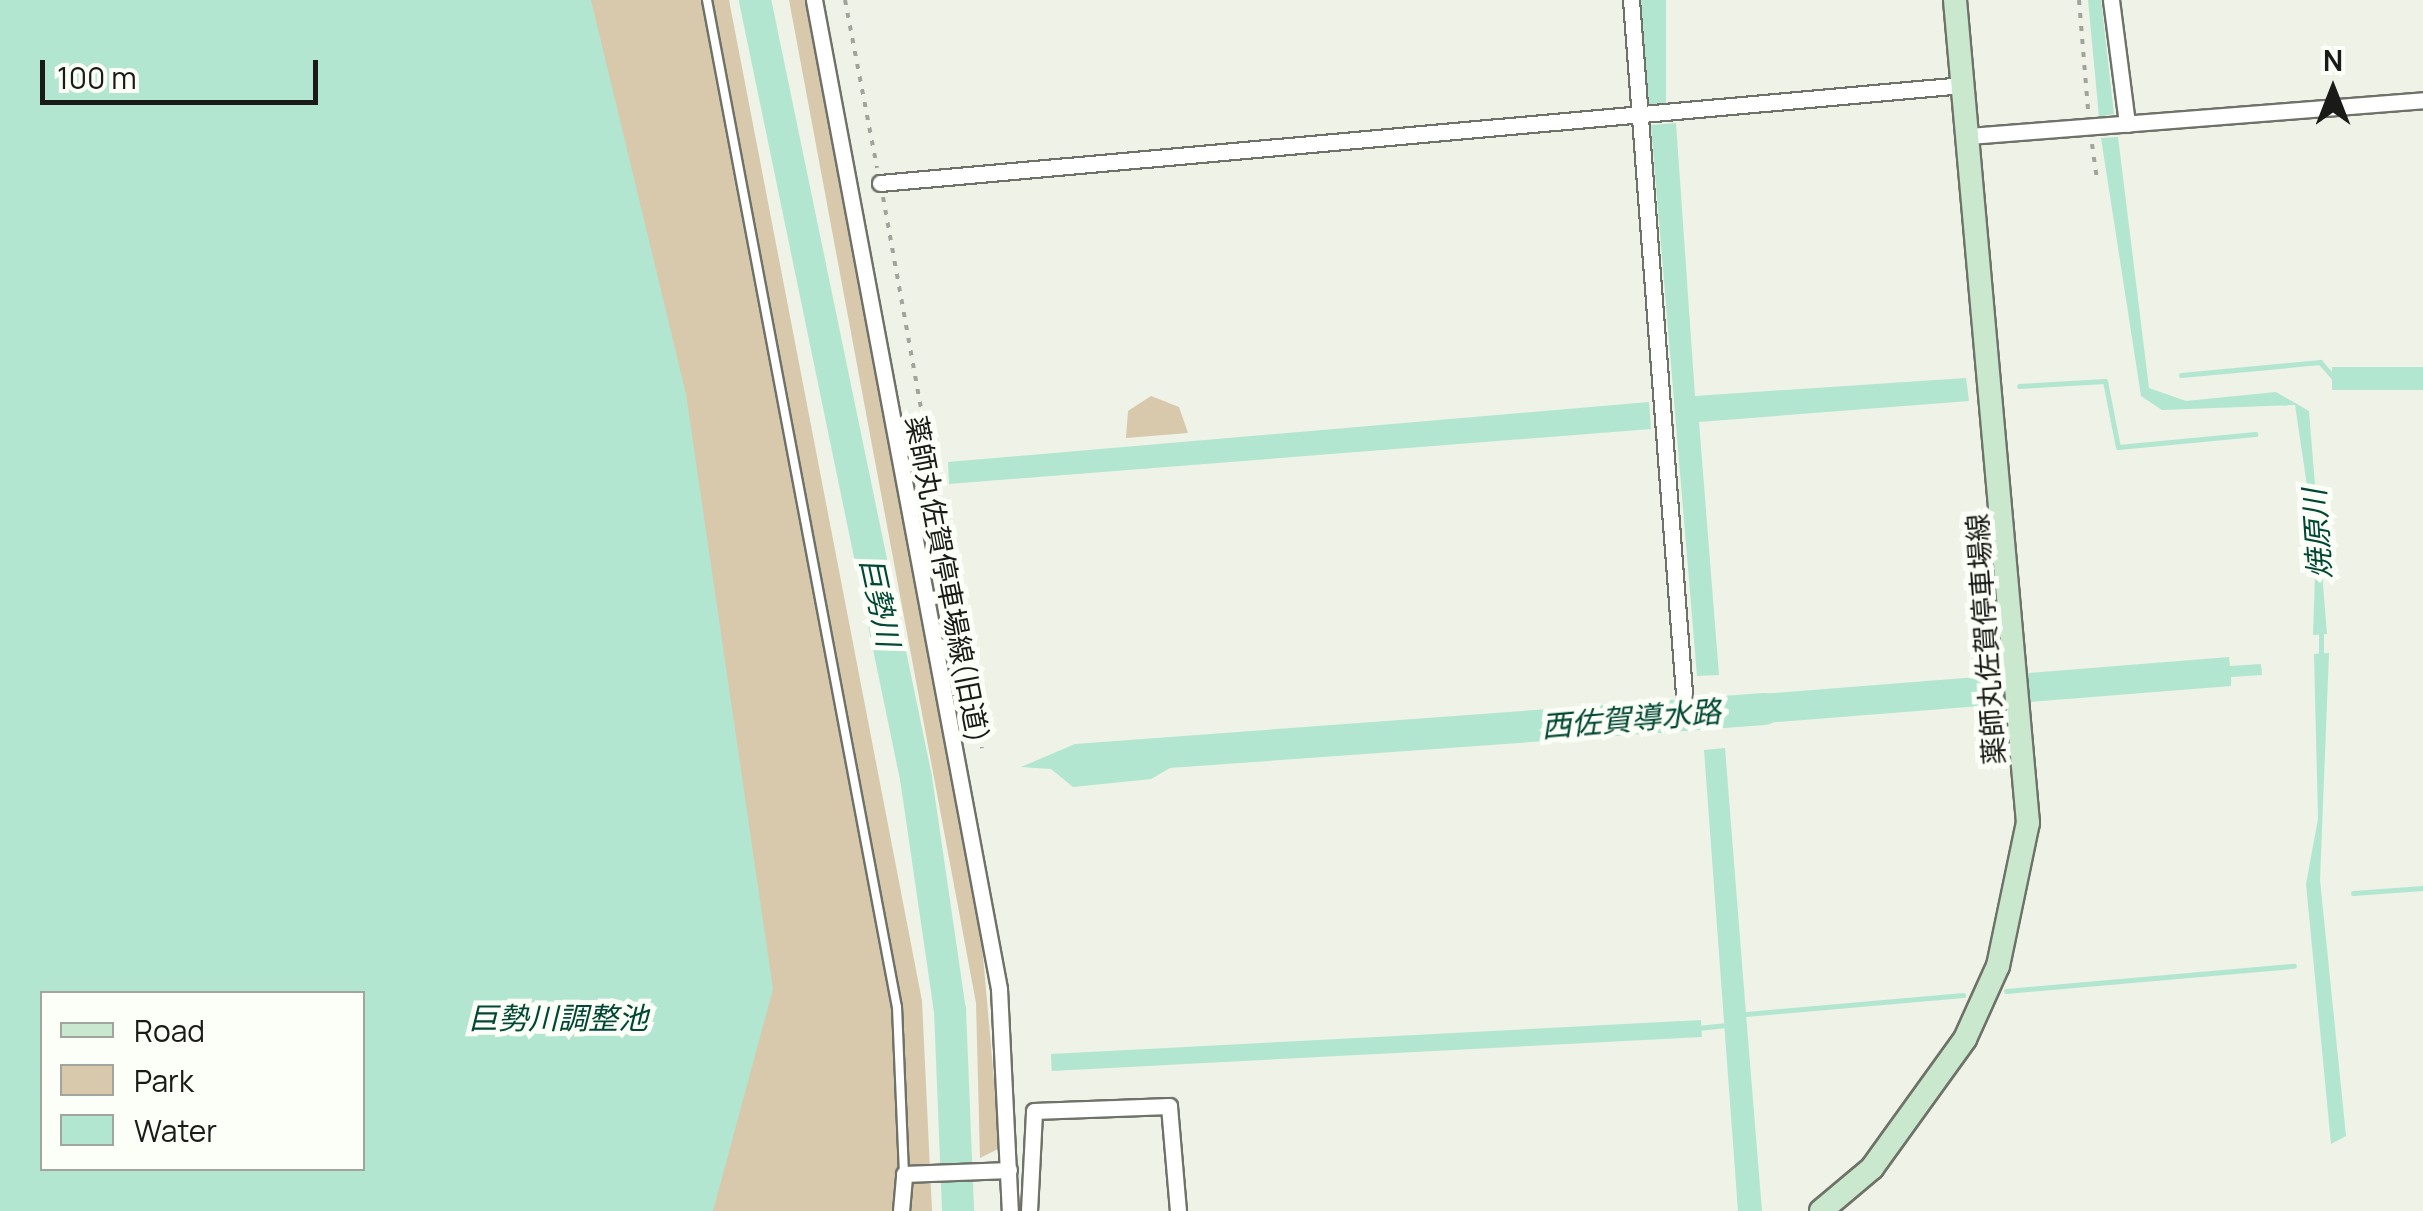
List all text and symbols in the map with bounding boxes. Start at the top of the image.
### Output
scale bar [45,40,322,102]
north arrow [2283,40,2383,140]
text: N [2323,41,2343,79]
text: 100 m [57,57,137,98]
street label: 薬師丸佐賀停車場線(旧道) [900,413,996,745]
water label: 焼原川 [2296,488,2338,580]
street label: 薬師丸佐賀停車場線 [1959,512,2011,766]
water label: 巨勢川 [853,554,907,650]
water label: 西佐賀導水路 [1540,693,1722,745]
legend [40,991,365,1171]
water label: 巨勢川調整池 [468,1000,648,1036]
text: Road [134,1010,205,1051]
text: Park [134,1060,194,1101]
text: Water [134,1110,217,1151]

